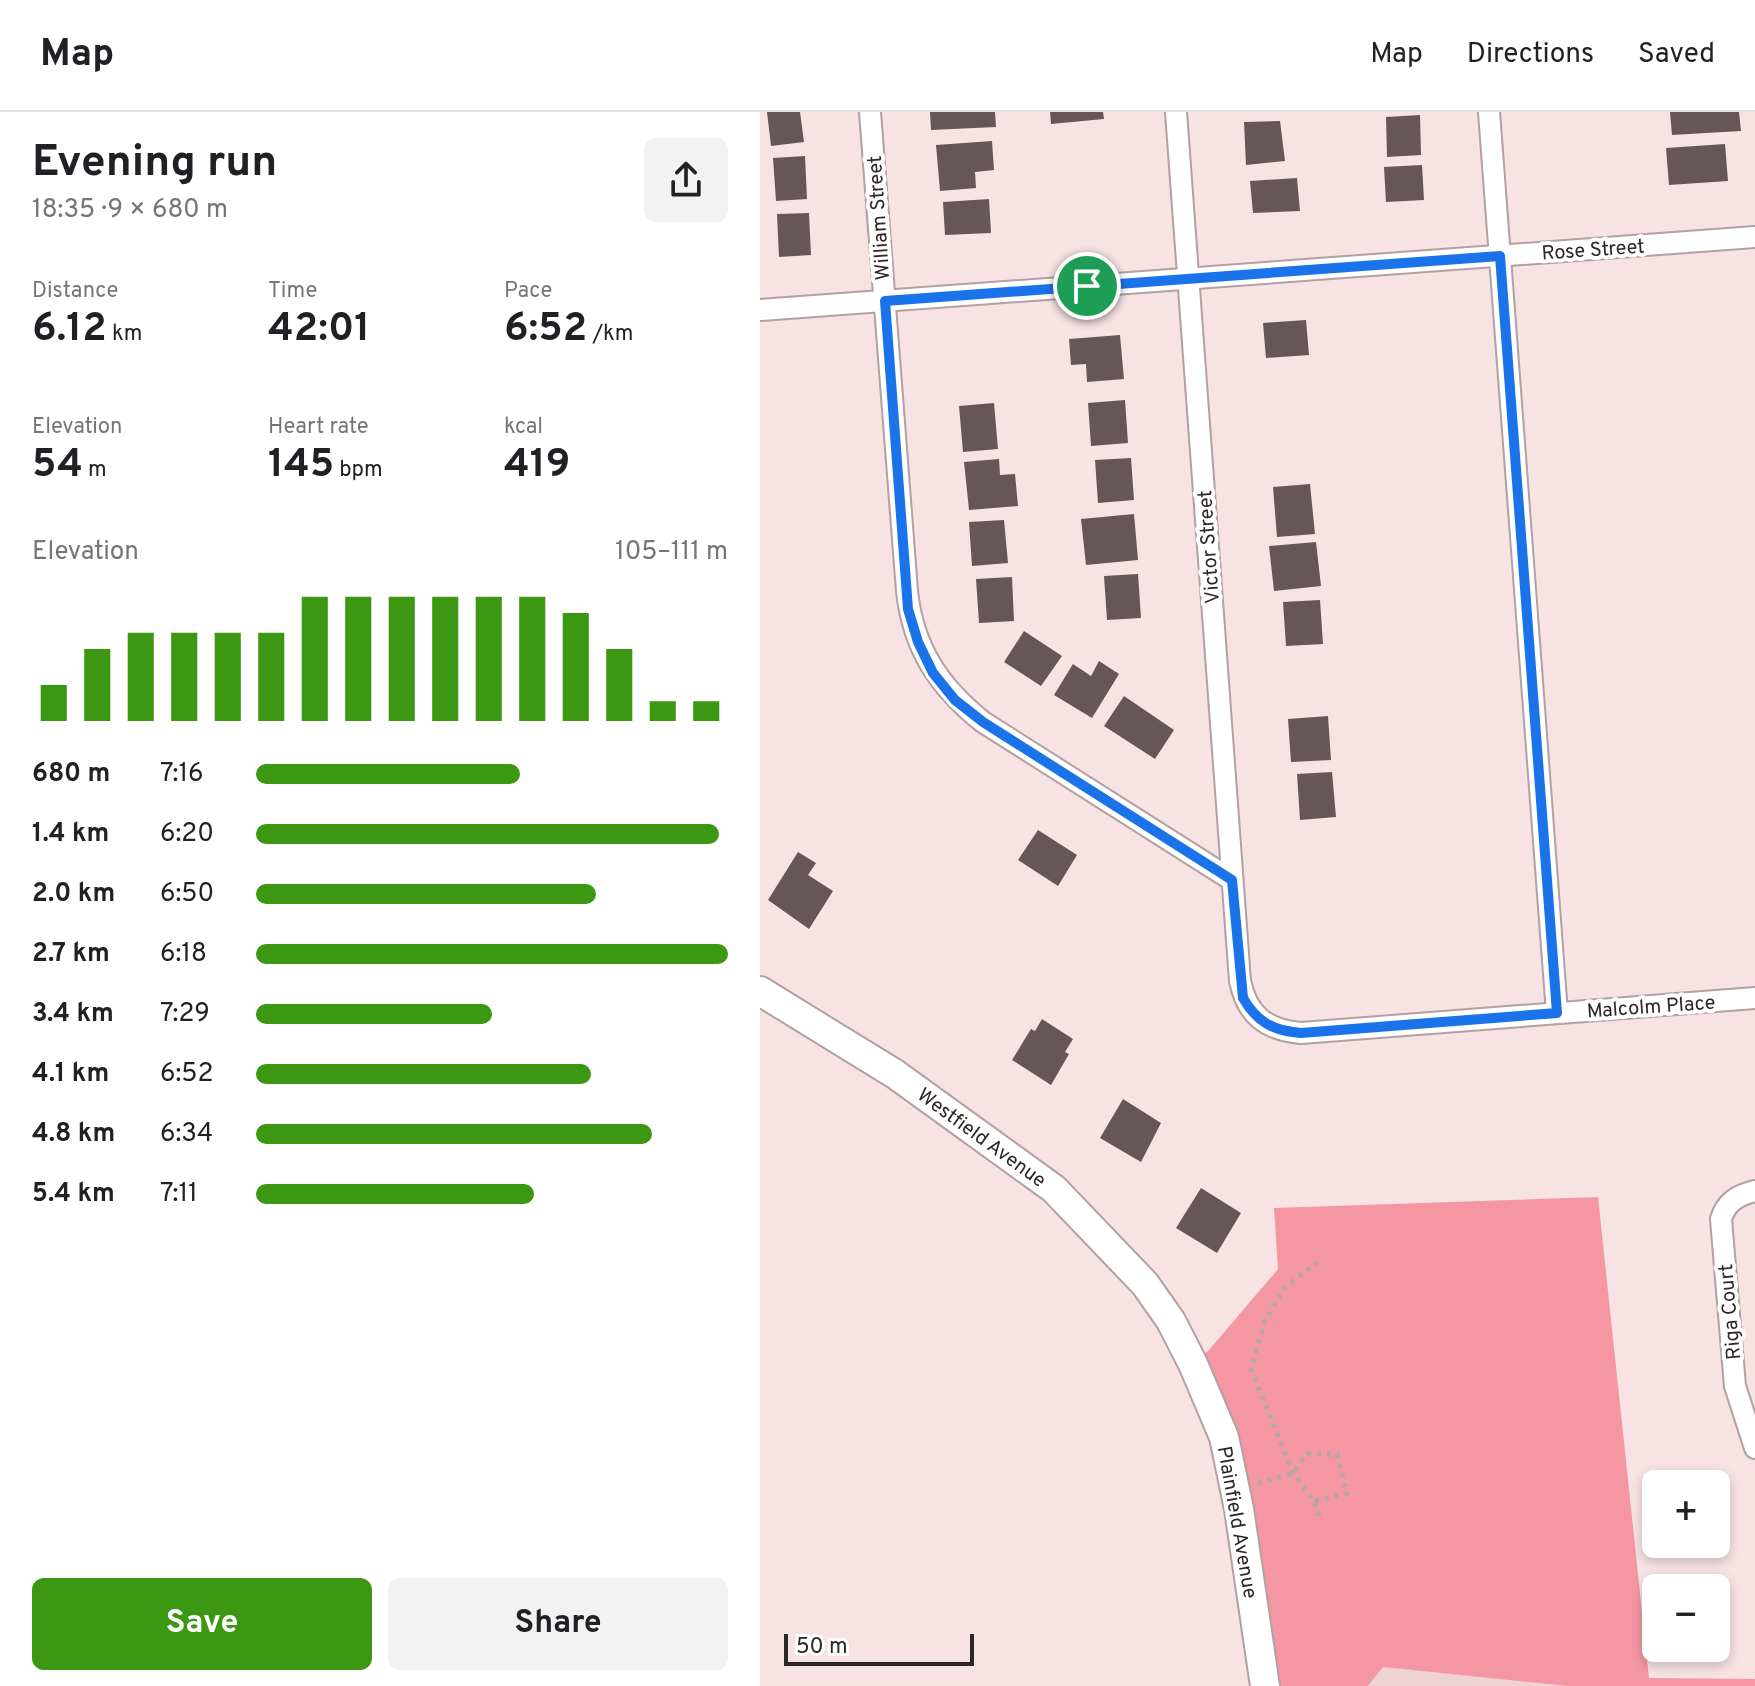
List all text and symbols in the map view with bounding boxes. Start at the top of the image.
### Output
text: Map [40,31,114,80]
text: Map [1370,37,1423,73]
text: Directions [1467,37,1594,73]
text: Saved [1638,37,1715,73]
text: Evening run [32,136,277,192]
button: share [644,138,728,222]
street label: William Street [863,155,897,281]
text: 18:35 · 9 × 680 m [32,194,228,227]
street label: Rose Street [1541,234,1646,268]
pin [1053,252,1121,320]
icon: arrive [1065,264,1109,308]
text: Distance [32,278,118,305]
text: Time [268,278,317,305]
text: Pace [504,278,552,305]
text: 6.12 [32,305,107,355]
text: 42:01 [268,305,370,355]
text: 6:52 [504,305,587,355]
text: km [107,321,142,348]
text: /km [587,321,633,348]
text: Elevation [32,414,122,441]
text: Heart rate [268,414,369,441]
text: kcal [504,414,543,441]
text: 54 [32,441,83,491]
text: 145 [268,441,334,491]
text: 419 [504,441,570,491]
text: m [83,457,107,484]
text: bpm [334,457,383,484]
street label: Victor Street [1193,489,1227,605]
text: Elevation [32,536,139,569]
text: 105–111 m [615,536,728,569]
text: 680 m [32,758,110,791]
text: 7:16 [160,758,204,791]
text: 1.4 km [32,818,109,851]
text: 6:20 [160,818,214,851]
text: 2.0 km [32,878,115,911]
text: 6:50 [160,878,214,911]
text: 2.7 km [32,938,110,971]
text: 6:18 [160,938,207,971]
street label: Malcolm Place [1586,991,1716,1025]
text: 3.4 km [32,998,114,1031]
text: 7:29 [160,998,210,1031]
text: 4.1 km [32,1058,109,1091]
text: 6:52 [160,1058,213,1091]
street label: Westfield Avenue [911,1083,1050,1194]
text: 4.8 km [32,1118,115,1151]
text: 6:34 [160,1118,213,1151]
text: 5.4 km [32,1178,115,1211]
text: 7:11 [160,1178,198,1211]
street label: Riga Court [1714,1263,1748,1361]
street label: Plainfield Avenue [1210,1444,1262,1601]
map controls [1642,1470,1730,1662]
button: + [1642,1470,1730,1558]
button: − [1642,1574,1730,1662]
button: Save [32,1578,372,1670]
button: Share [388,1578,728,1670]
scale bar [784,1630,974,1666]
text: 50 m [796,1634,848,1661]

